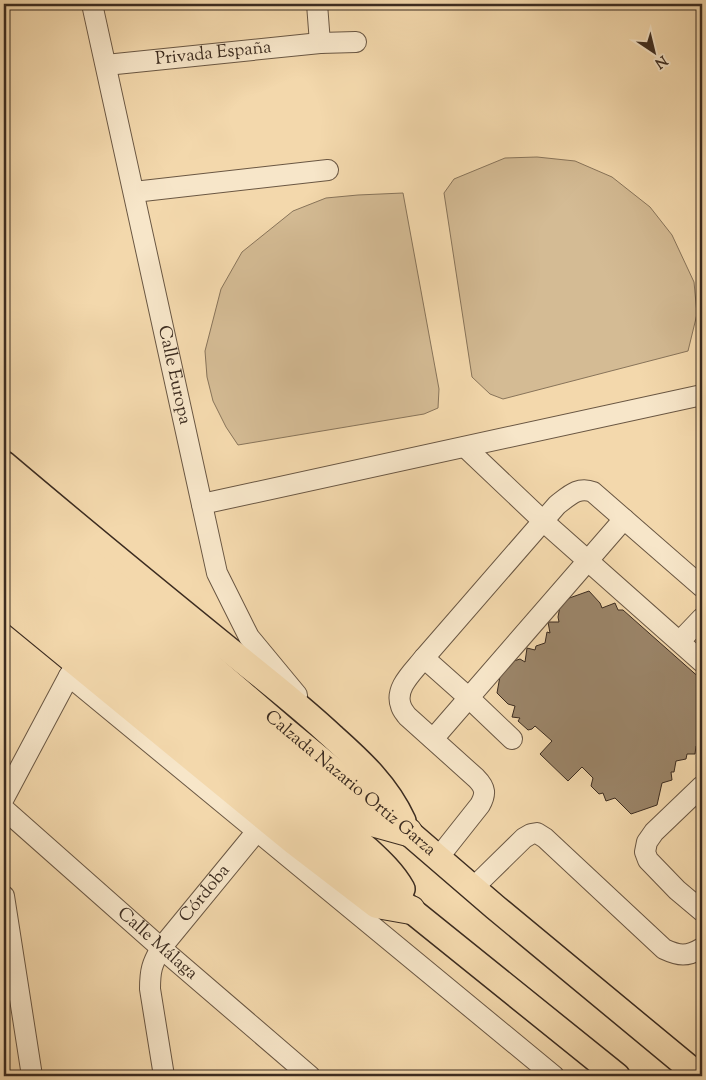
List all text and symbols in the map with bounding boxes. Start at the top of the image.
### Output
north arrow [628,28,678,78]
street label: Privada España [154,35,273,73]
text: N [650,50,671,72]
street label: Calle Europa [150,323,197,427]
street label: Calzada Nazario Ortiz Garza [258,705,441,863]
street label: Córdoba [173,859,237,929]
street label: Calle Málaga [111,901,203,987]

